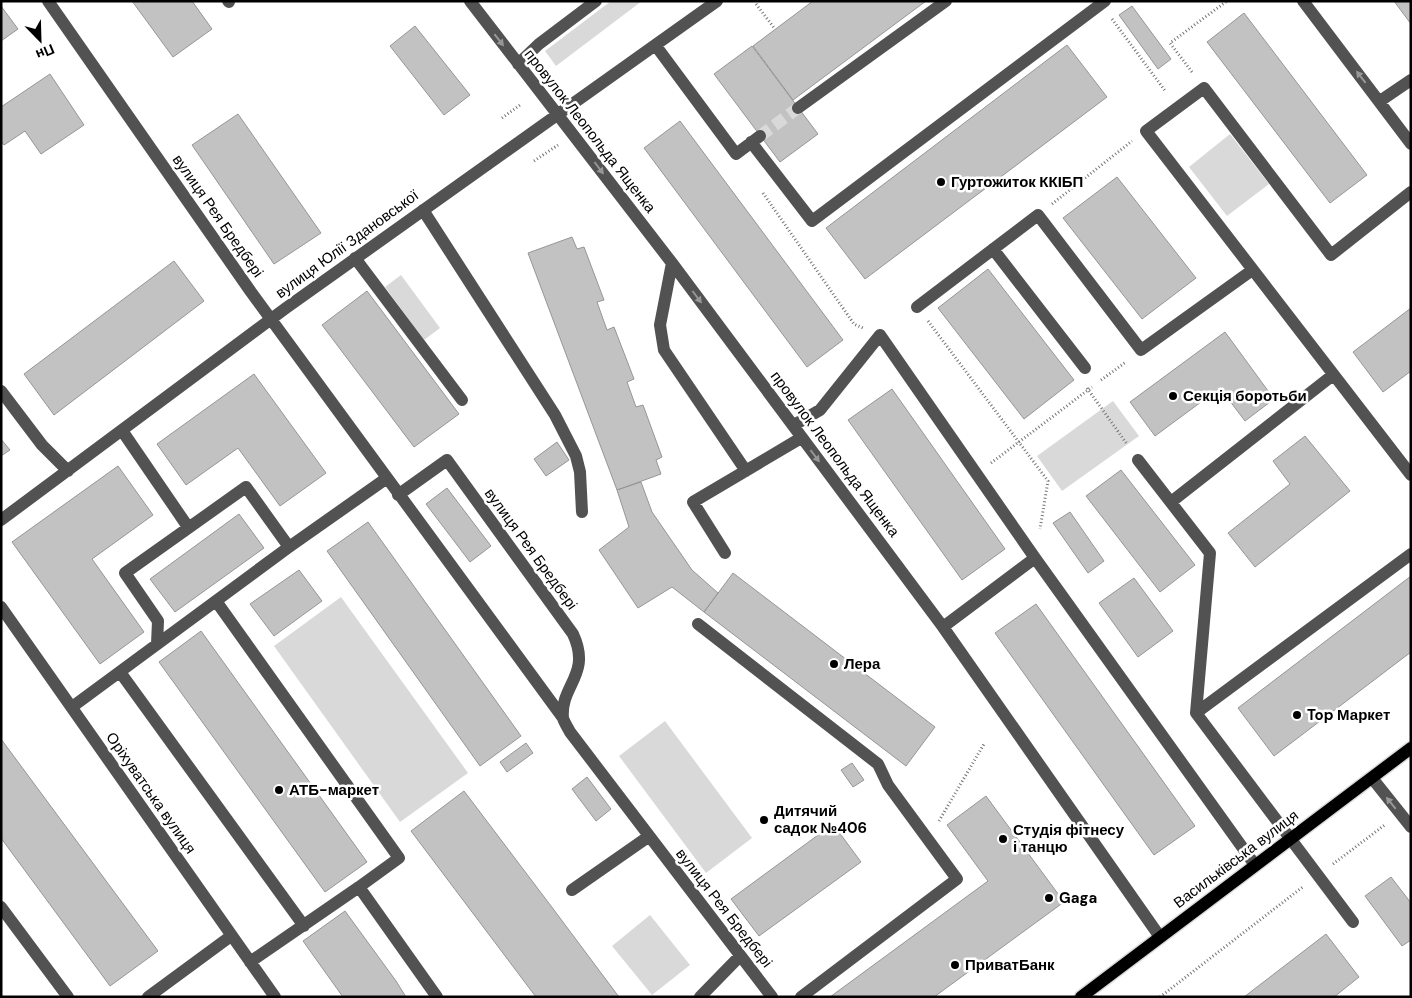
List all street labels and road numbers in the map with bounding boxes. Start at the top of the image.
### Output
street label: провулок Леопольда Ященка [520,45,661,218]
street label: вулиця Рея Бредбері [168,151,268,281]
street label: вулиця Юлії Здановської [271,185,423,303]
street label: провулок Леопольда Ященка [766,367,904,541]
street label: вулиця Рея Бредбері [480,484,582,614]
street label: Оріхуватська вулиця [101,728,201,858]
street label: Васильківська вулиця [1169,805,1303,913]
street label: вулиця Рея Бредбері [671,844,777,972]

